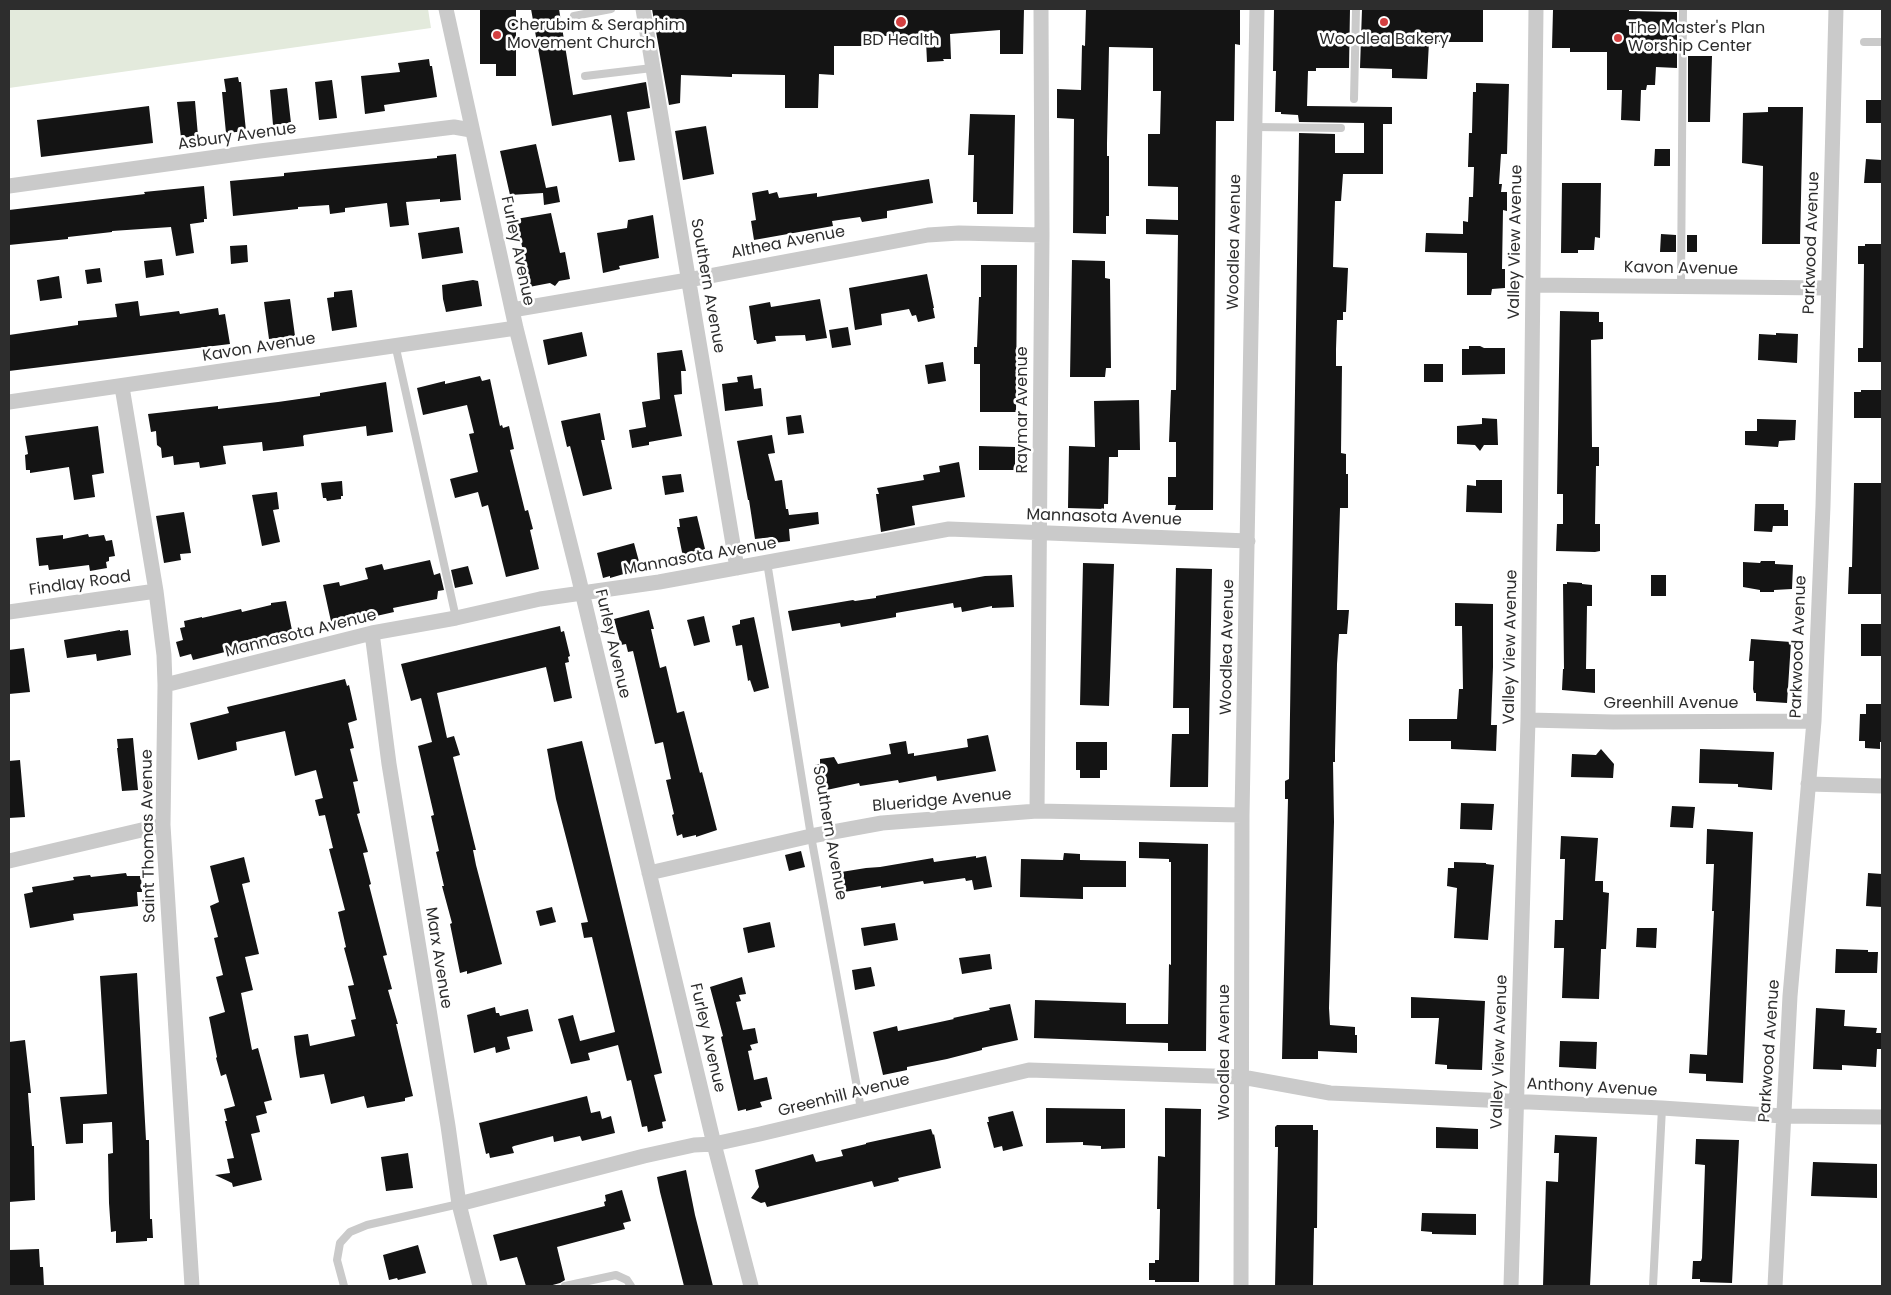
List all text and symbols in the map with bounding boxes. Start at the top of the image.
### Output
marker: BD Health [894,15,908,29]
place label: Cherubim & Seraphim Movement Church [507,16,685,54]
marker: Woodlea Bakery [1378,16,1390,28]
place label: The Master's Plan Worship Center [1628,19,1765,57]
marker: Cherubim & Seraphim Movement Church [491,29,503,41]
place label: Woodlea Bakery [1319,30,1449,50]
place label: BD Health [862,31,940,51]
marker: The Master's Plan Worship Center [1612,32,1624,44]
street label: Asbury Avenue [176,119,298,155]
street label: Valley View Avenue [1505,164,1527,320]
street label: Parkwood Avenue [1800,171,1824,315]
street label: Woodlea Avenue [1224,174,1246,310]
street label: Furley Avenue [496,194,538,308]
street label: Southern Avenue [686,217,728,355]
street label: Althea Avenue [729,223,847,263]
street label: Kavon Avenue [1624,258,1738,280]
street label: Kavon Avenue [201,330,317,366]
street label: Raymar Avenue [1013,346,1033,474]
street label: Mannasota Avenue [1026,506,1182,530]
street label: Mannasota Avenue [622,534,778,580]
street label: Findlay Road [28,567,132,601]
street label: Valley View Avenue [1500,569,1522,725]
street label: Parkwood Avenue [1787,575,1811,719]
street label: Woodlea Avenue [1217,579,1239,715]
street label: Furley Avenue [590,588,634,700]
street label: Mannasota Avenue [223,606,379,662]
street label: Greenhill Avenue [1604,694,1738,714]
street label: Saint Thomas Avenue [138,749,160,923]
street label: Southern Avenue [808,764,850,902]
street label: Blueridge Avenue [872,785,1012,817]
street label: Marx Avenue [420,906,456,1010]
street label: Valley View Avenue [1488,974,1512,1130]
street label: Parkwood Avenue [1755,979,1785,1123]
street label: Furley Avenue [685,982,729,1094]
street label: Woodlea Avenue [1215,984,1235,1120]
street label: Greenhill Avenue [776,1070,912,1122]
street label: Anthony Avenue [1526,1075,1658,1101]

